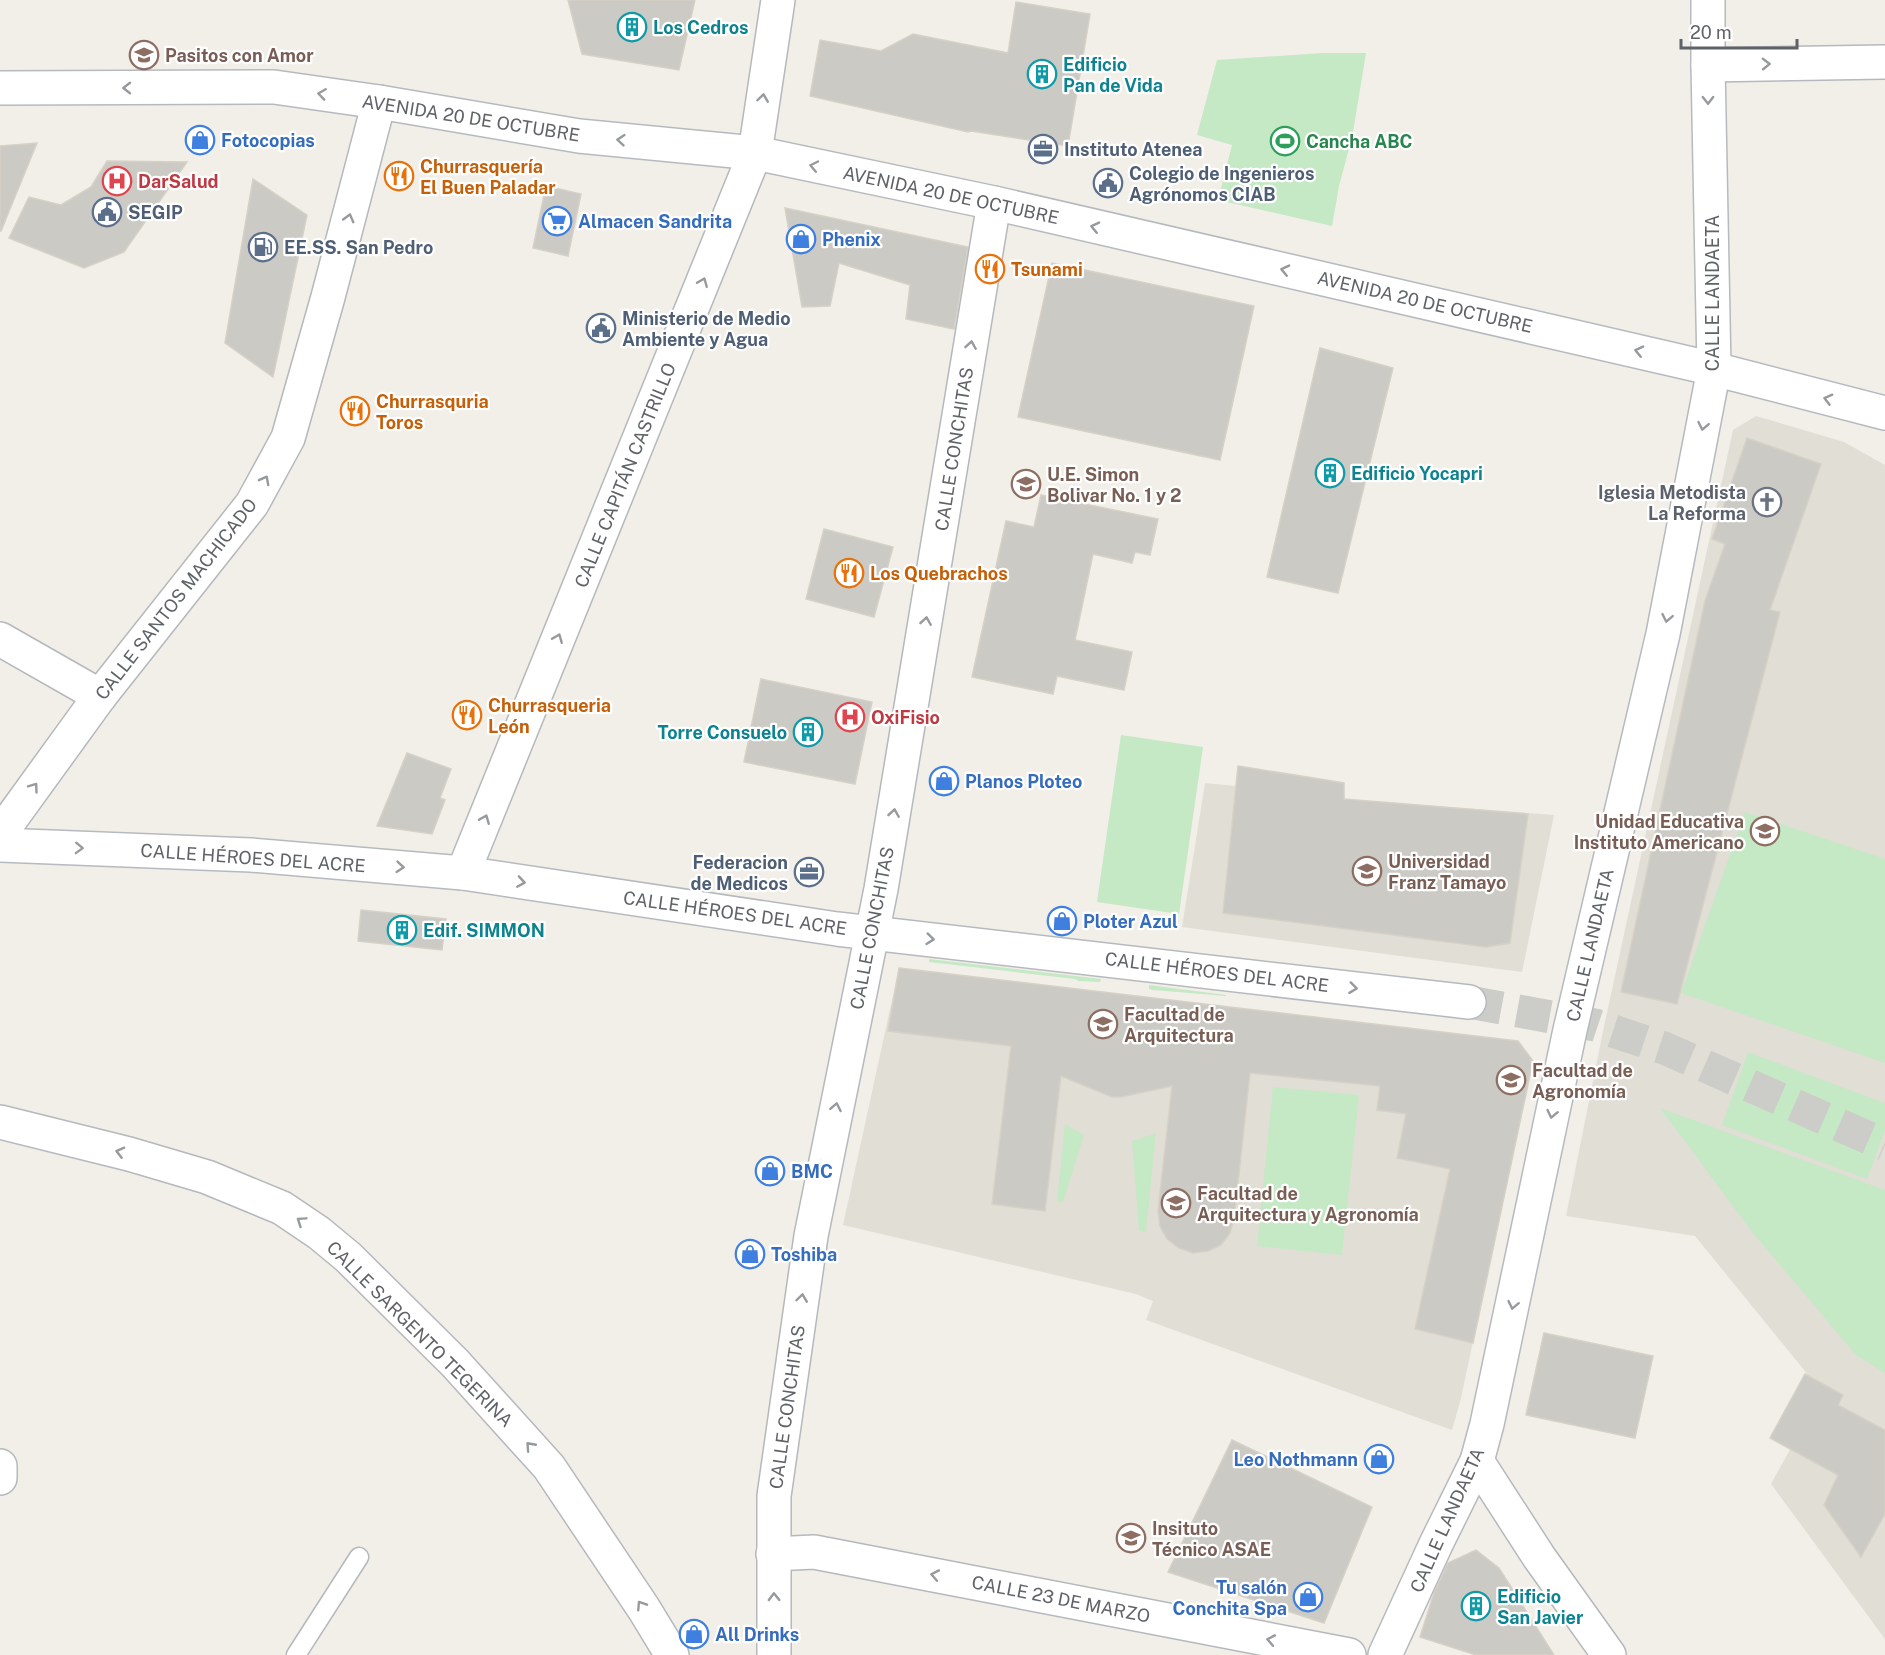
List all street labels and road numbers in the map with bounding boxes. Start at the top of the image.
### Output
street label: AVENIDA 20 DE OCTUBRE [361,90,581,146]
street label: AVENIDA 20 DE OCTUBRE [841,162,1061,228]
street label: CALLE LANDAETA [1702,215,1723,371]
street label: AVENIDA 20 DE OCTUBRE [1315,267,1535,337]
street label: CALLE CAPITÁN CASTRILLO [569,359,680,590]
street label: CALLE CONCHITAS [931,366,977,532]
street label: CALLE SANTOS MACHICADO [91,494,261,704]
street label: CALLE HÉROES DEL ACRE [140,839,366,876]
street label: CALLE CONCHITAS [846,845,898,1011]
street label: CALLE LANDAETA [1562,866,1618,1024]
street label: CALLE HÉROES DEL ACRE [622,886,848,939]
street label: CALLE HÉROES DEL ACRE [1104,947,1330,996]
street label: CALLE SARGENTO TEGERINA [323,1237,517,1431]
street label: CALLE CONCHITAS [765,1324,809,1490]
street label: CALLE LANDAETA [1406,1444,1488,1596]
street label: CALLE 23 DE MARZO [970,1571,1152,1627]

